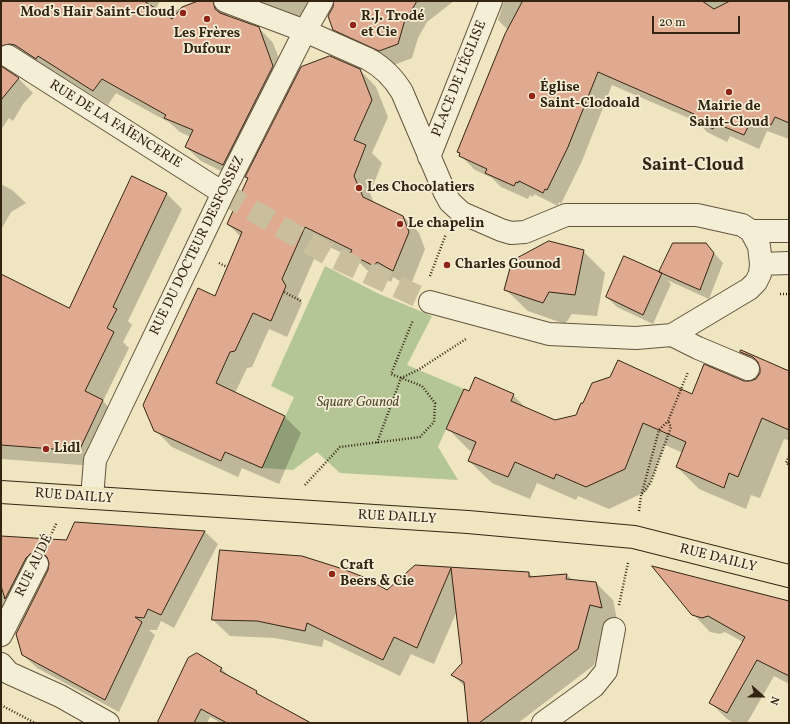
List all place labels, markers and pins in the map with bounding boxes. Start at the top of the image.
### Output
place label: Mod’s Hair Saint-Cloud [20,5,175,21]
marker: Mod’s Hair Saint-Cloud [178,8,188,18]
place label: R.J. Trodé et Cie [361,9,424,42]
marker: Les Frères Dufour [202,14,212,24]
marker: R.J. Trodé et Cie [348,20,358,30]
place label: Les Frères Dufour [174,26,240,58]
place label: Église Saint-Clodoald [540,80,640,112]
marker: Mairie de Saint-Cloud [724,87,734,97]
marker: Église Saint-Clodoald [527,91,537,101]
place label: Mairie de Saint-Cloud [689,99,769,132]
place label: Les Chocolatiers [367,180,475,196]
marker: Les Chocolatiers [354,183,364,193]
place label: Le chapelin [408,216,484,232]
marker: Le chapelin [395,219,405,229]
place label: Charles Gounod [455,257,561,273]
marker: Charles Gounod [442,260,452,270]
place label: Lidl [54,441,80,457]
marker: Lidl [41,444,51,454]
place label: Craft Beers & Cie [340,558,414,590]
marker: Craft Beers & Cie [327,569,337,579]

